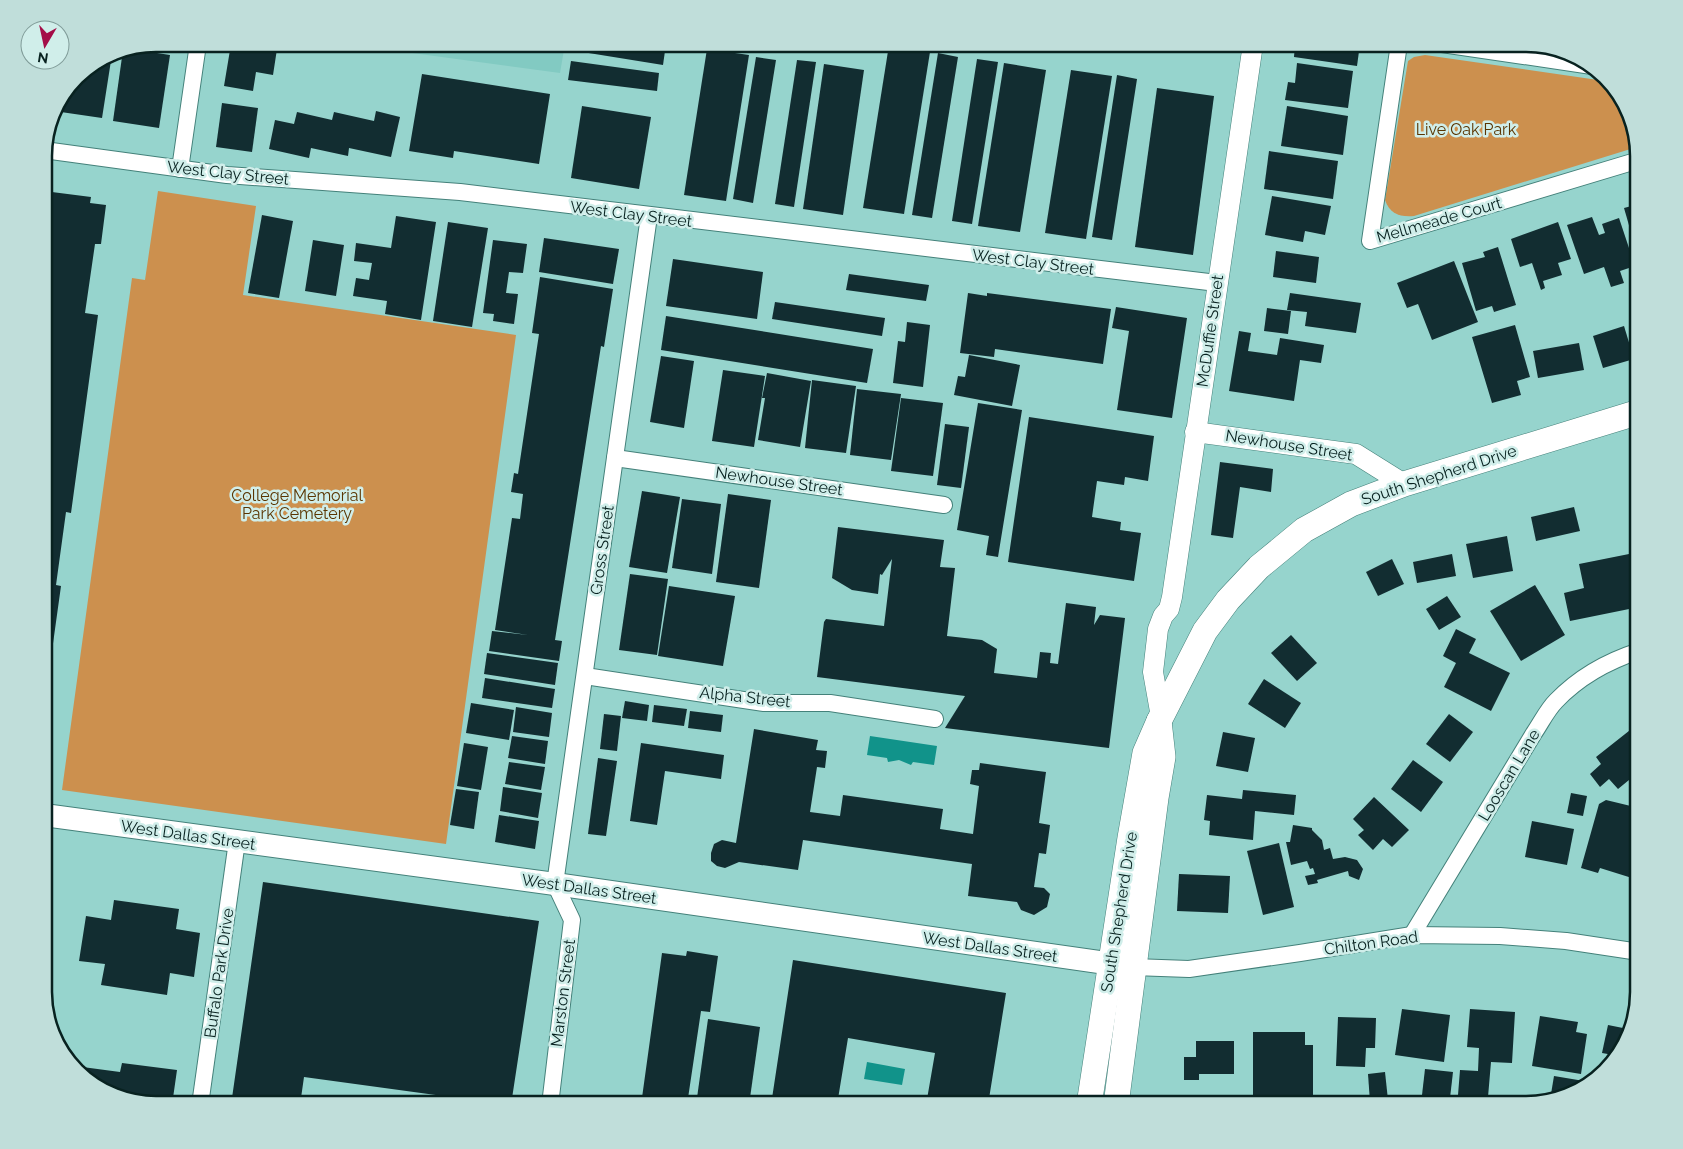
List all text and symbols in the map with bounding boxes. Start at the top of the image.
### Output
north arrow [20,20,70,70]
text: N [36,49,49,67]
park label: Live Oak Park [1416,120,1517,139]
street label: West Clay Street [166,157,291,189]
street label: Mellmeade Court [1374,193,1504,247]
street label: West Clay Street [569,197,694,231]
street label: West Clay Street [971,245,1096,279]
street label: McDuffie Street [1193,273,1227,388]
street label: Newhouse Street [1224,426,1354,465]
street label: South Shepherd Drive [1359,441,1519,509]
street label: Newhouse Street [714,463,844,499]
park label: College Memorial Park Cemetery [231,486,363,523]
street label: Gross Street [586,503,618,596]
street label: Alpha Street [698,683,792,711]
street label: Looscan Lane [1474,726,1544,824]
street label: West Dallas Street [119,816,257,854]
street label: South Shepherd Drive [1097,830,1141,994]
street label: West Dallas Street [520,870,658,908]
street label: Buffalo Park Drive [200,907,238,1039]
street label: Chilton Road [1323,927,1419,959]
street label: West Dallas Street [921,928,1059,966]
street label: Marston Street [547,937,579,1048]

